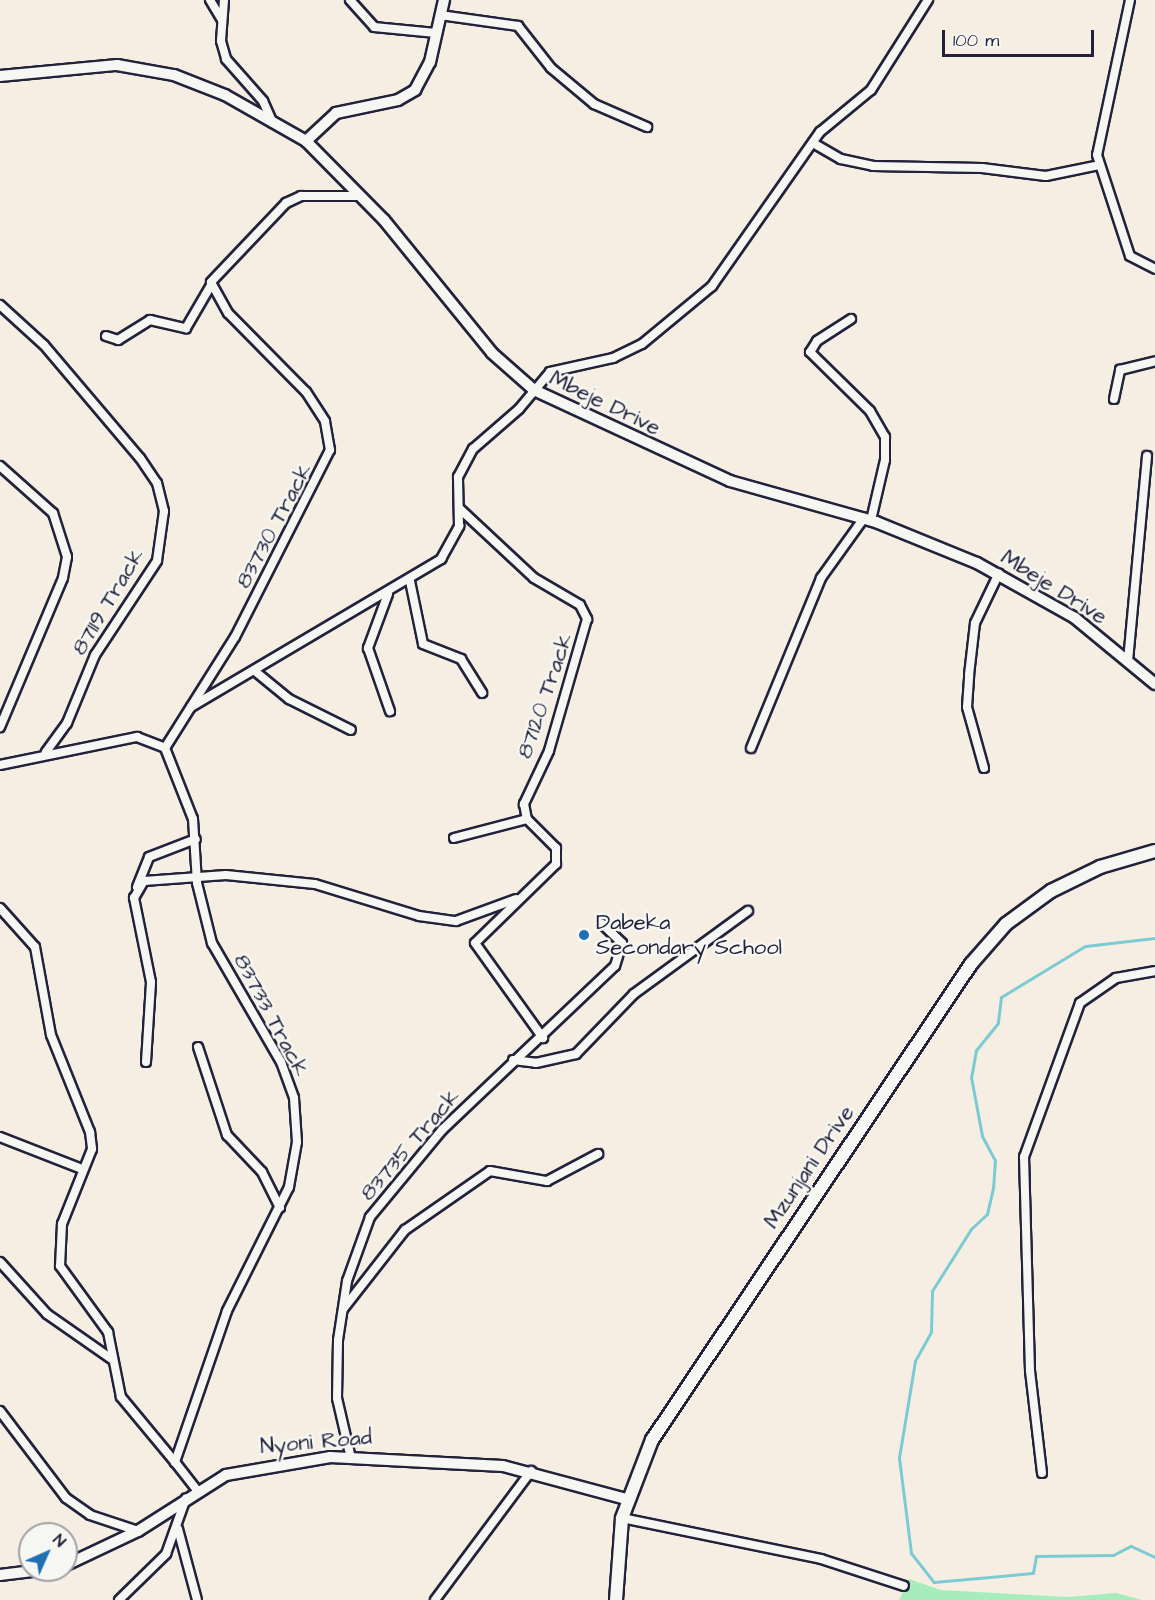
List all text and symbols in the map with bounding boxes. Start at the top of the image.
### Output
scale bar [945,18,1096,56]
text: 100 m [953,28,999,53]
street label: Mbeje Drive [545,365,665,441]
street label: 83730 Track [230,459,318,593]
street label: 87119 Track [66,544,150,660]
street label: Mbeje Drive [996,544,1112,630]
street label: 87120 Track [511,630,579,762]
place label: Dabeka Secondary School [596,909,782,960]
marker: Dabeka Secondary School [577,928,591,942]
street label: 83733 Track [228,949,314,1081]
street label: 83735 Track [354,1084,466,1206]
street label: Mzunjani Drive [758,1101,860,1233]
street label: Nyoni Road [259,1424,373,1460]
north arrow [18,1522,78,1582]
text: N [48,1529,71,1552]

